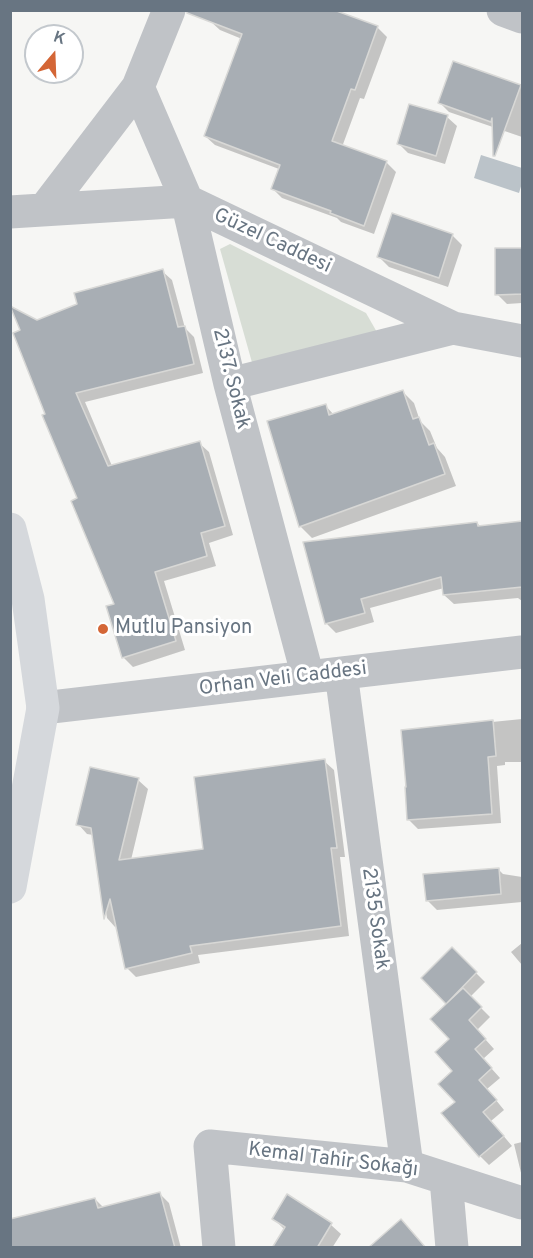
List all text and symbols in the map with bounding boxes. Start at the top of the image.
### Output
north arrow [24,24,84,84]
text: K [51,28,68,50]
street label: Güzel Caddesi [209,204,335,280]
street label: 2137. Sokak [206,326,254,432]
place label: Mutlu Pansiyon [115,617,252,641]
marker: Mutlu Pansiyon [96,622,110,636]
street label: Orhan Veli Caddesi [198,658,368,702]
street label: 2135 Sokak [355,866,393,972]
street label: Kemal Tahir Sokağı [247,1139,419,1183]

